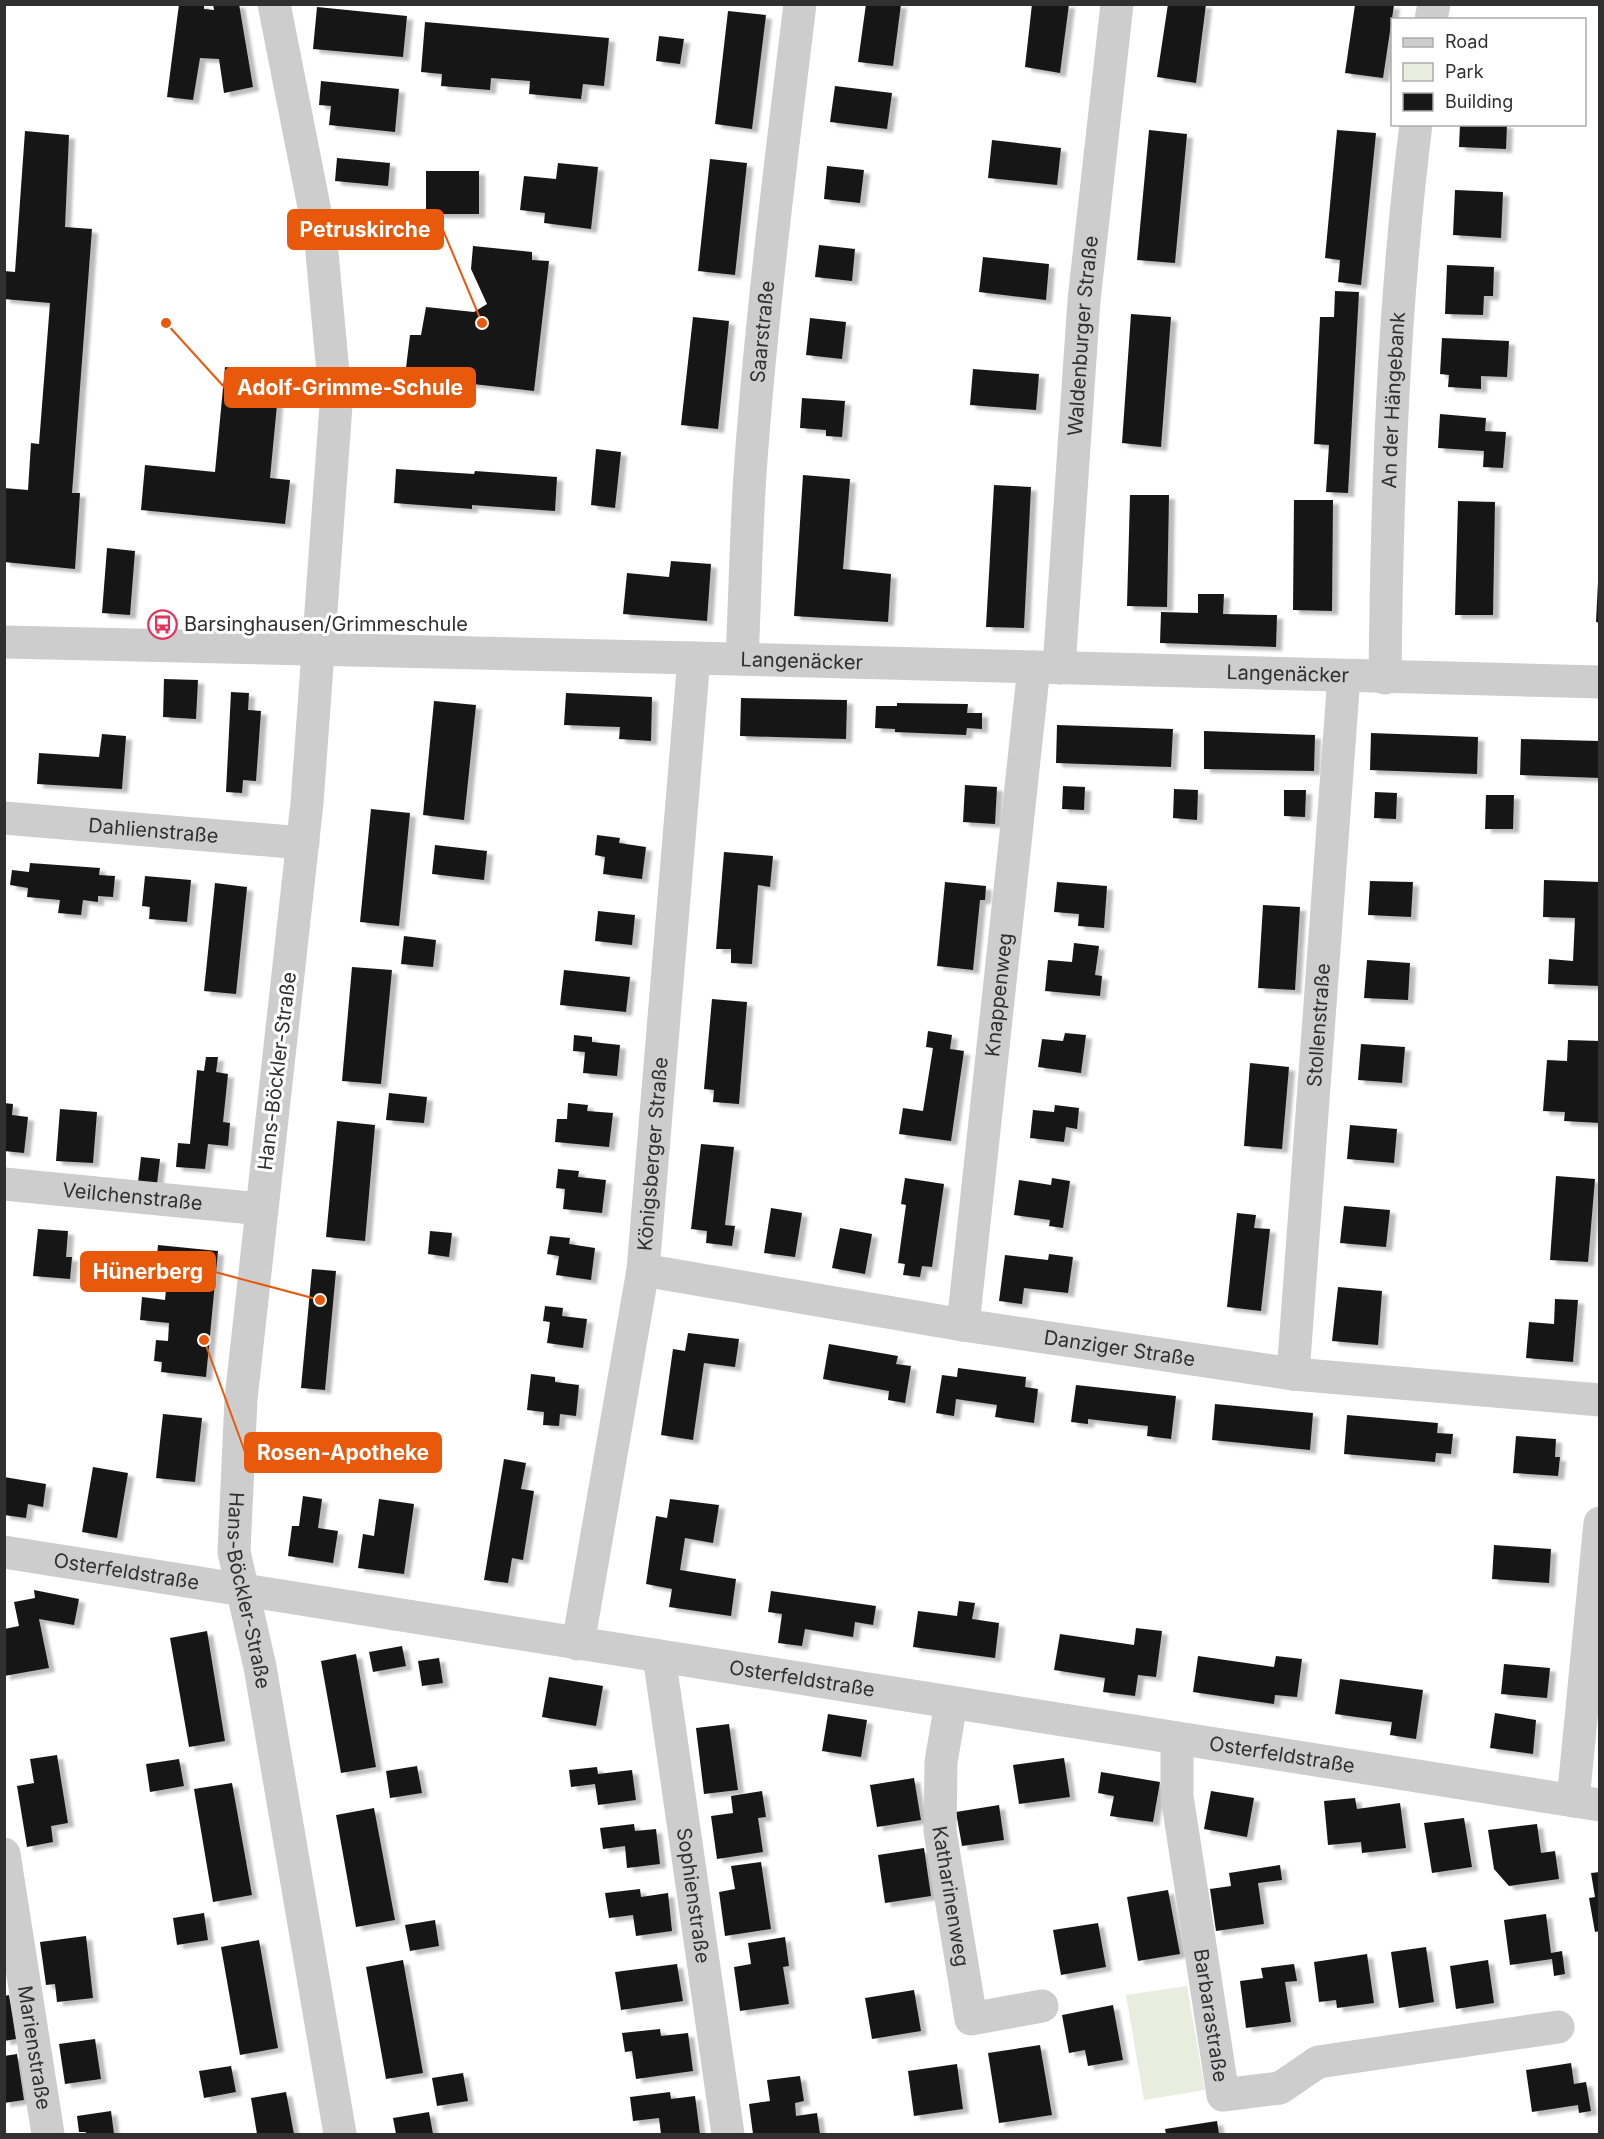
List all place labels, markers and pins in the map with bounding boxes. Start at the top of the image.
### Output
callout: Petruskirche [288,210,443,249]
callout: Adolf-Grimme-Schule [225,368,475,407]
bus stop icon: Barsinghausen/Grimmeschule [147,608,179,640]
place label: Barsinghausen/Grimmeschule [184,612,468,636]
callout: Hünerberg [81,1252,215,1291]
callout: Rosen-Apotheke [245,1433,441,1472]

